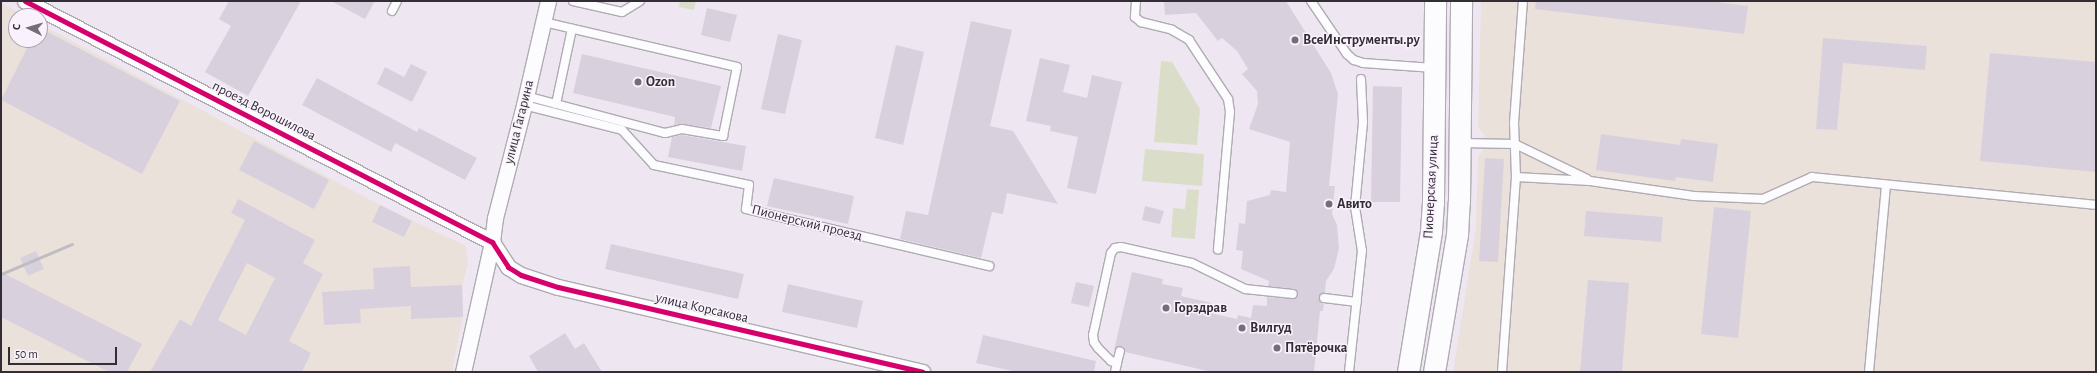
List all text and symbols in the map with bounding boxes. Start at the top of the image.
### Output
north arrow [8,8,48,48]
text: С [11,23,22,31]
place label: ВсеИнструменты.ру [1303,32,1420,48]
marker: ВсеИнструменты.ру [1290,35,1300,45]
place label: Ozon [646,74,675,90]
marker: Ozon [633,77,643,87]
street label: проезд Ворошилова [209,78,319,144]
street label: улица Гагарина [500,78,538,166]
street label: Пионерская улица [1420,134,1442,240]
place label: Авито [1337,196,1372,212]
marker: Авито [1324,199,1334,209]
street label: Пионерский проезд [750,201,864,245]
street label: улица Корсакова [654,289,750,327]
place label: Горздрав [1174,300,1227,316]
marker: Горздрав [1161,303,1171,313]
place label: Вилгуд [1250,320,1292,336]
marker: Вилгуд [1237,323,1247,333]
scale bar [10,339,119,365]
place label: Пятёрочка [1285,340,1347,356]
marker: Пятёрочка [1272,343,1282,353]
text: 50 m [15,348,38,360]

